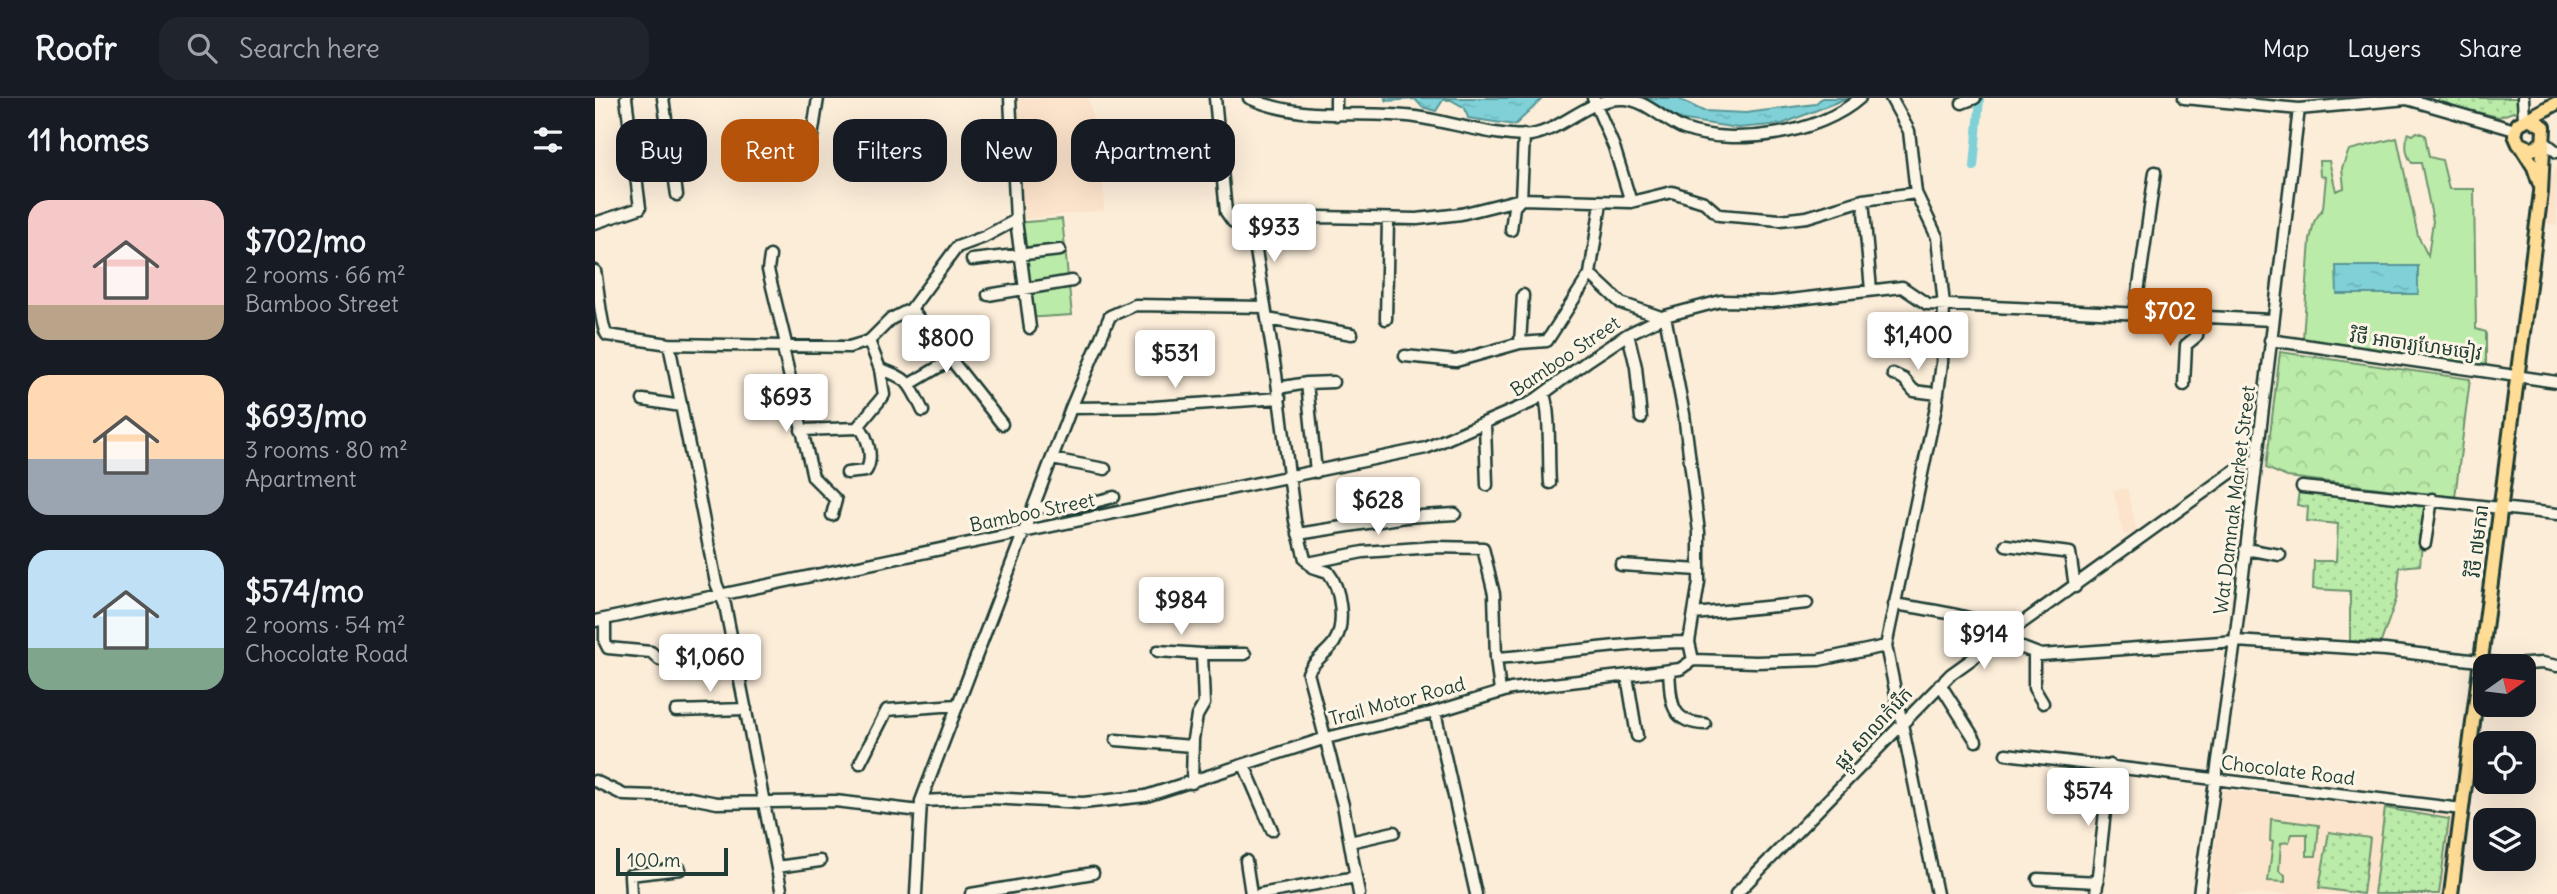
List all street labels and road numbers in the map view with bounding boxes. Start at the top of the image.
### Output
street label: Bamboo Street [1506,311,1624,401]
street label: វិថី អាចារ្យហែមចៀវ [2348,323,2484,365]
street label: Wat Damnak Market Street [2208,384,2260,616]
street label: Bamboo Street [967,487,1097,537]
street label: វិថី ៧មករា [2461,503,2493,579]
street label: Trail Motor Road [1326,671,1468,731]
street label: ផ្លូវ សាលាកំរើក [1829,682,1921,778]
street label: Chocolate Road [2220,750,2356,790]

